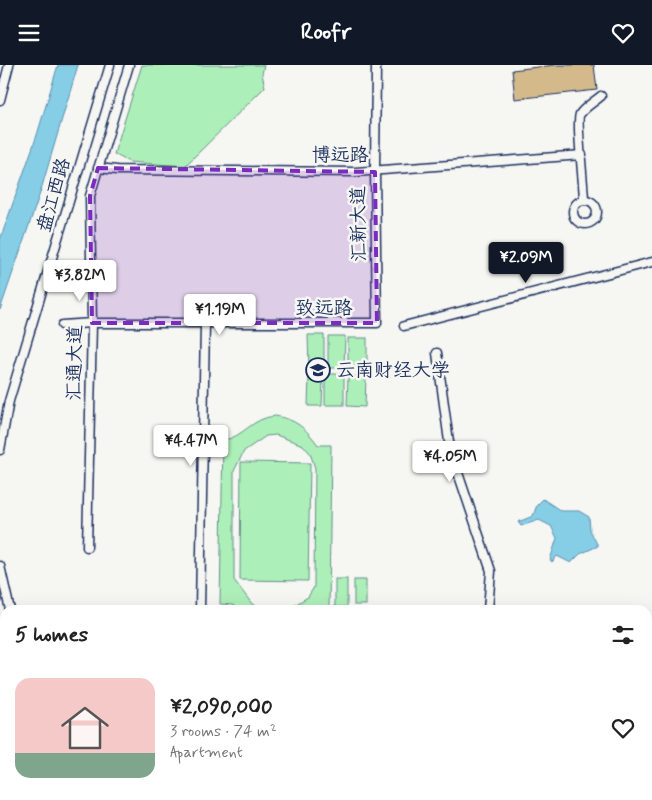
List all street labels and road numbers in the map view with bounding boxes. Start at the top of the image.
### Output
street label: 博远路 [311,143,369,168]
street label: 盘江西路 [32,155,76,235]
street label: 汇新大道 [346,186,372,262]
street label: 致远路 [295,296,353,321]
street label: 汇通大道 [62,325,88,401]

